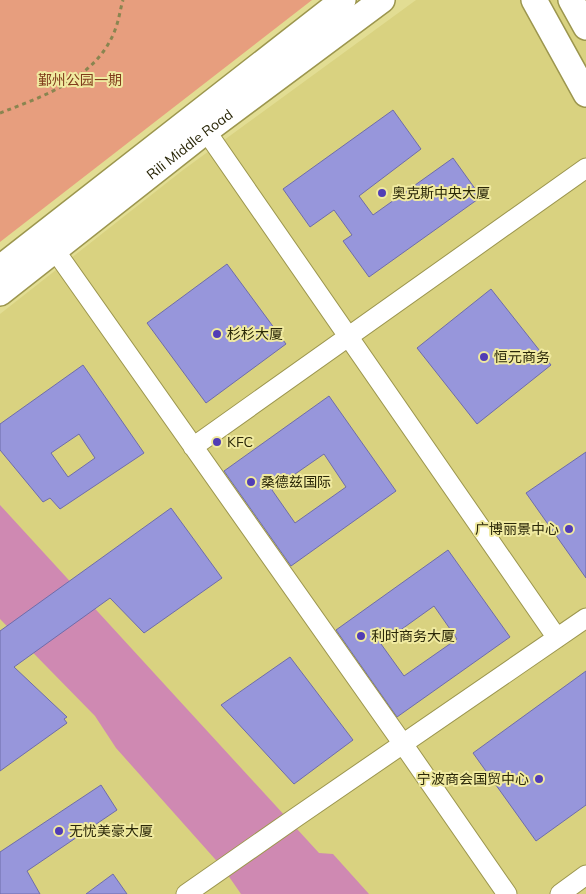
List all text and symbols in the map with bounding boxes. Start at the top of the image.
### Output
park label: 鄞州公园一期 [38,71,122,89]
street label: Rili Middle Road [143,105,236,183]
place label: 奥克斯中央大厦 [392,184,490,202]
marker: 奥克斯中央大厦 [376,187,388,199]
place label: 杉杉大厦 [227,325,283,343]
marker: 杉杉大厦 [211,328,223,340]
place label: 恒元商务 [494,348,550,366]
marker: 恒元商务 [478,351,490,363]
place label: KFC [227,433,253,451]
marker: KFC [211,436,223,448]
place label: 桑德兹国际 [261,473,331,491]
marker: 桑德兹国际 [245,476,257,488]
place label: 广博丽景中心 [475,520,559,538]
marker: 广博丽景中心 [563,523,575,535]
place label: 利时商务大厦 [371,627,455,645]
marker: 利时商务大厦 [355,630,367,642]
place label: 宁波商会国贸中心 [417,770,529,788]
marker: 宁波商会国贸中心 [533,773,545,785]
place label: 无忧美豪大厦 [69,822,153,840]
marker: 无忧美豪大厦 [53,825,65,837]

